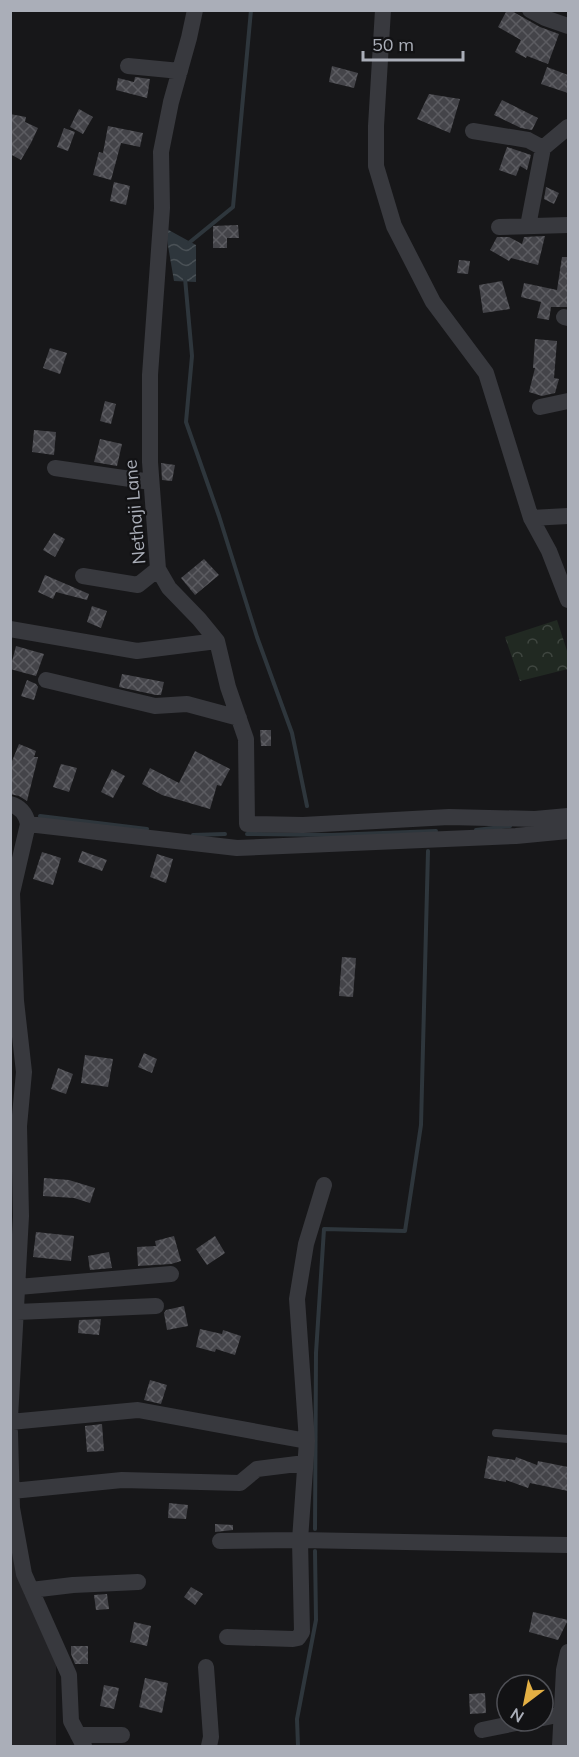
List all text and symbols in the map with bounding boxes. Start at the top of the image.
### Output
scale bar [363,24,464,62]
text: 50 m [372,33,414,56]
street label: Nethaji Lane [118,459,151,565]
north arrow [495,1673,555,1733]
text: N [507,1704,527,1727]

